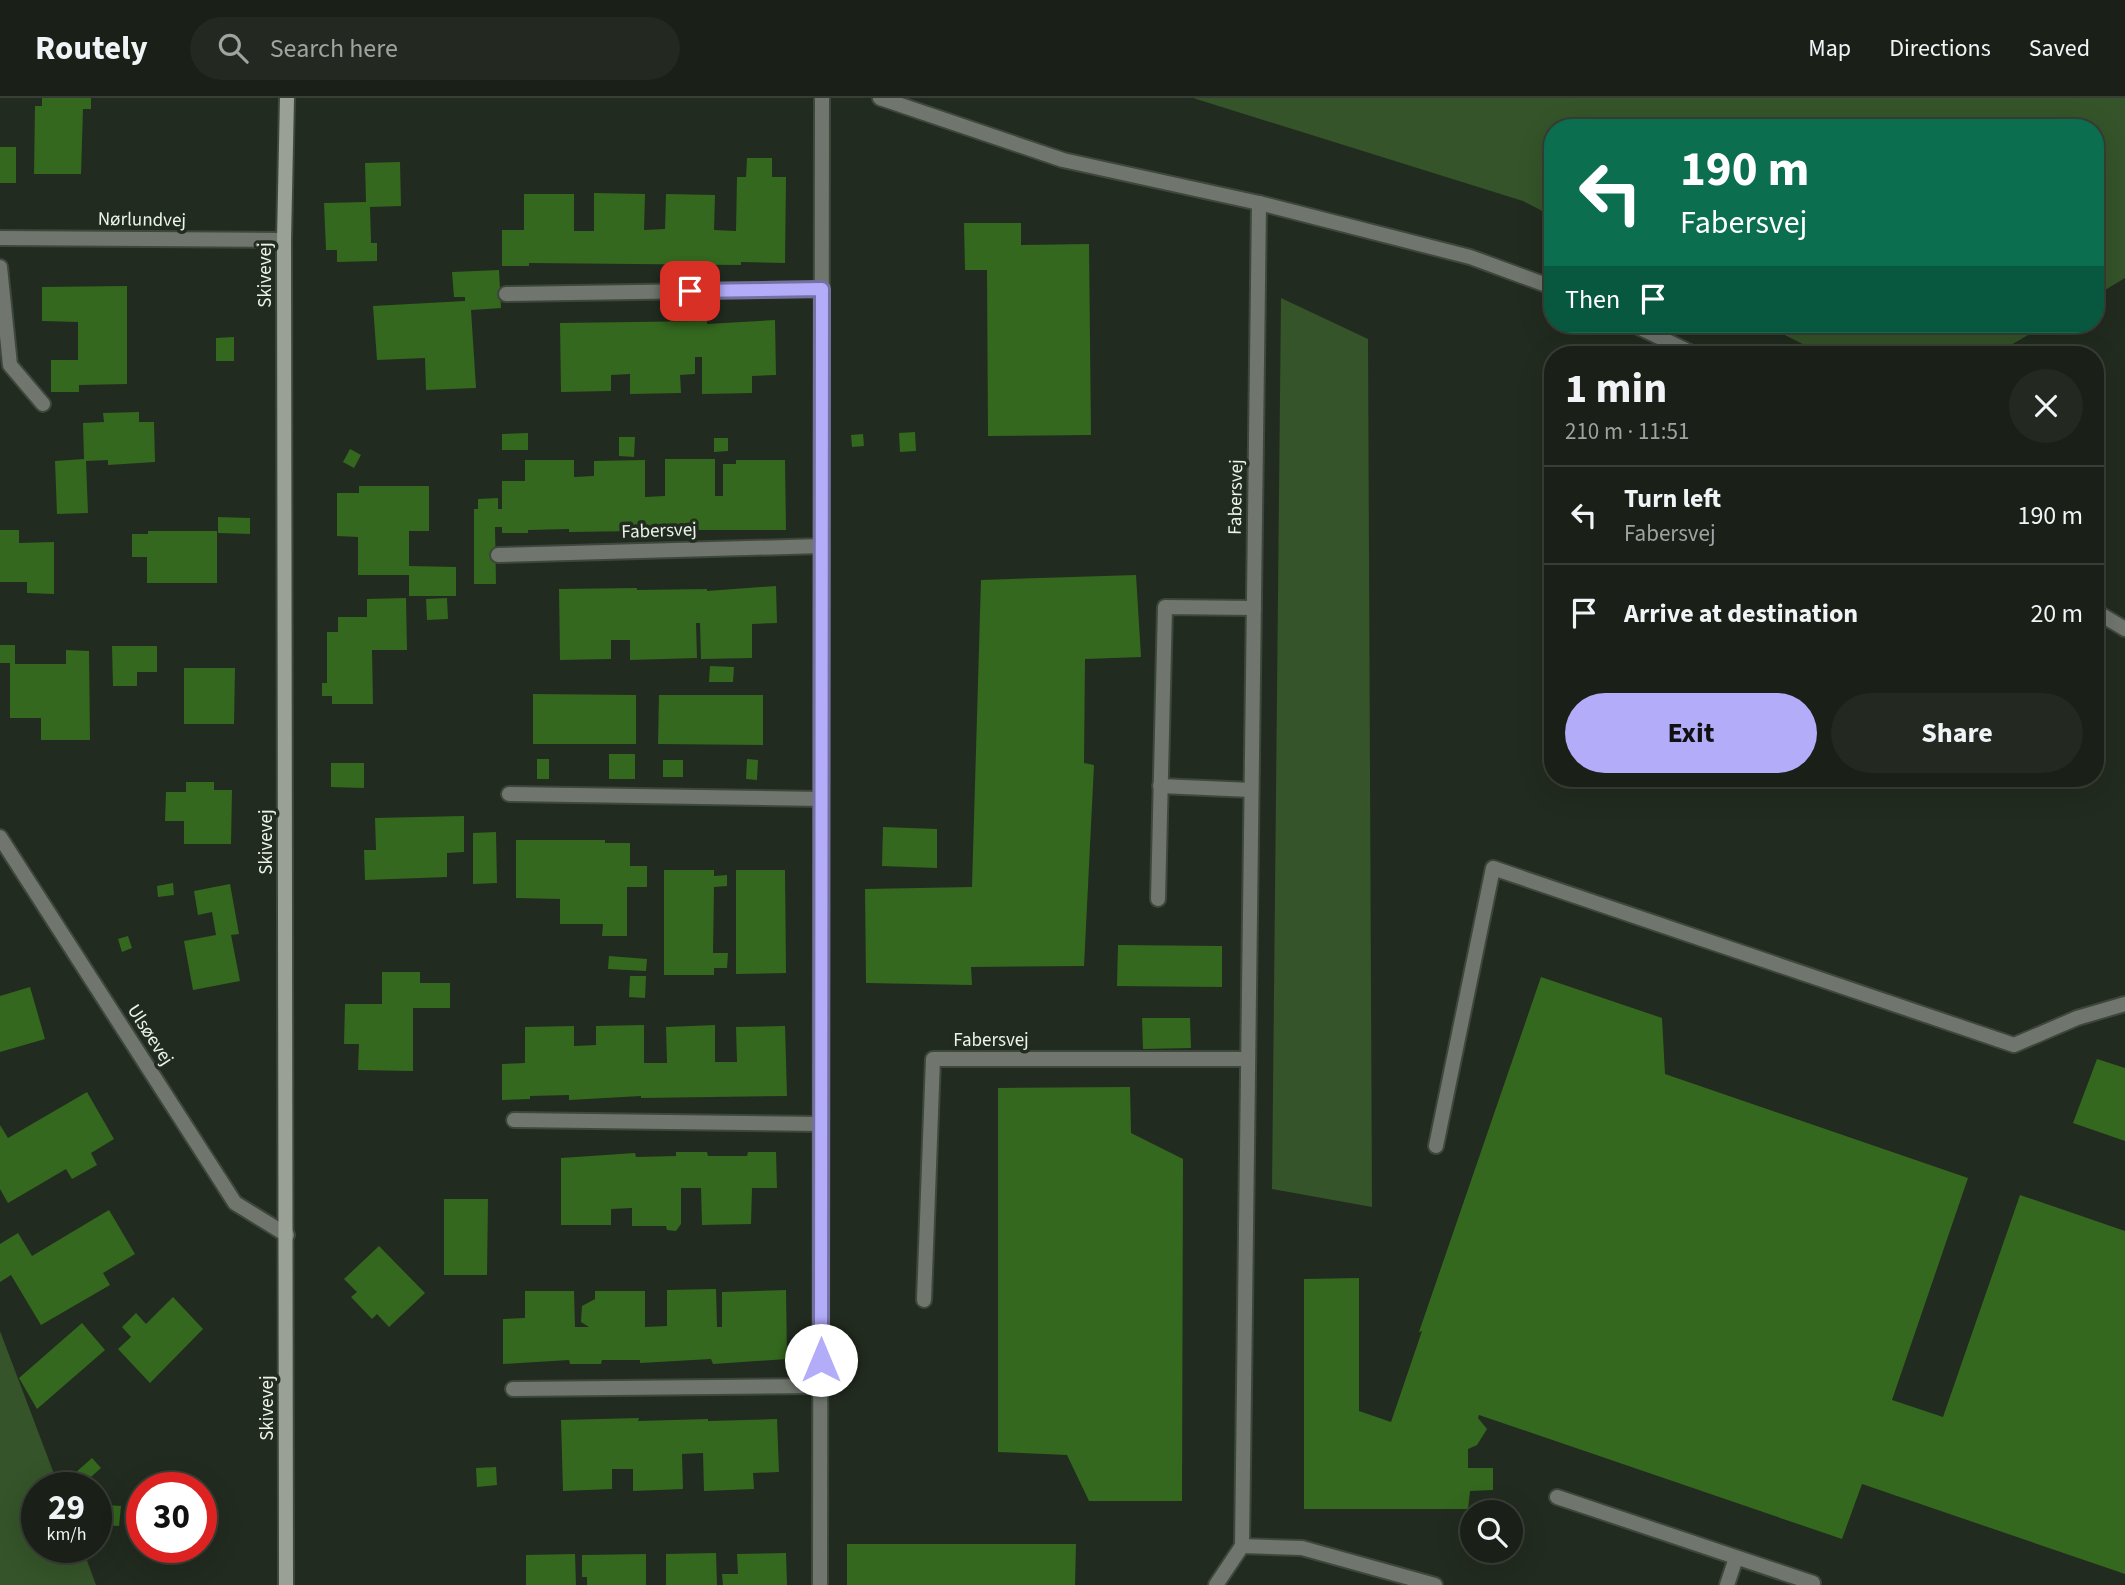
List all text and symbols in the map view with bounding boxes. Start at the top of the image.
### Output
search box [190,17,680,80]
text: Routely [35,25,148,72]
icon: search [214,29,252,67]
text: Search here [270,30,398,67]
text: Map [1808,31,1851,66]
text: Directions [1889,31,1991,66]
text: Saved [2029,31,2090,66]
text: 190 m [1680,135,1809,205]
icon: left [1565,147,1656,238]
text: Fabersvej [1680,200,1807,246]
street label: Nørlundvej [98,206,186,234]
street label: Skivevej [252,242,279,308]
pin [660,261,720,321]
icon: arrive [671,272,709,310]
icon: arrive [1634,280,1672,318]
text: Then [1565,281,1620,318]
text: 1 min [1565,359,1667,419]
button: close [2009,369,2083,443]
text: 210 m · 11:51 [1565,415,1689,448]
street label: Fabersvej [1222,459,1250,535]
text: Turn left [1624,480,1721,517]
icon: left [1565,496,1603,534]
text: 190 m [2017,497,2083,534]
street label: Fabersvej [621,516,697,546]
text: Fabersvej [1624,517,1716,550]
icon: arrive [1565,594,1603,632]
text: Arrive at destination [1624,595,1858,632]
text: 20 m [2030,595,2083,632]
button: Exit [1565,693,1817,773]
button: Share [1831,693,2083,773]
street label: Skivevej [253,809,280,875]
street label: Ulsøevej [120,999,180,1071]
street label: Fabersvej [953,1027,1029,1054]
position arrow [784,1323,858,1397]
street label: Skivevej [254,1375,281,1441]
speed limit sign: 30 [126,1472,217,1563]
text: 29 [48,1483,85,1533]
map controls [1460,1500,1523,1563]
button: search [1460,1500,1523,1563]
text: km/h [47,1522,86,1547]

